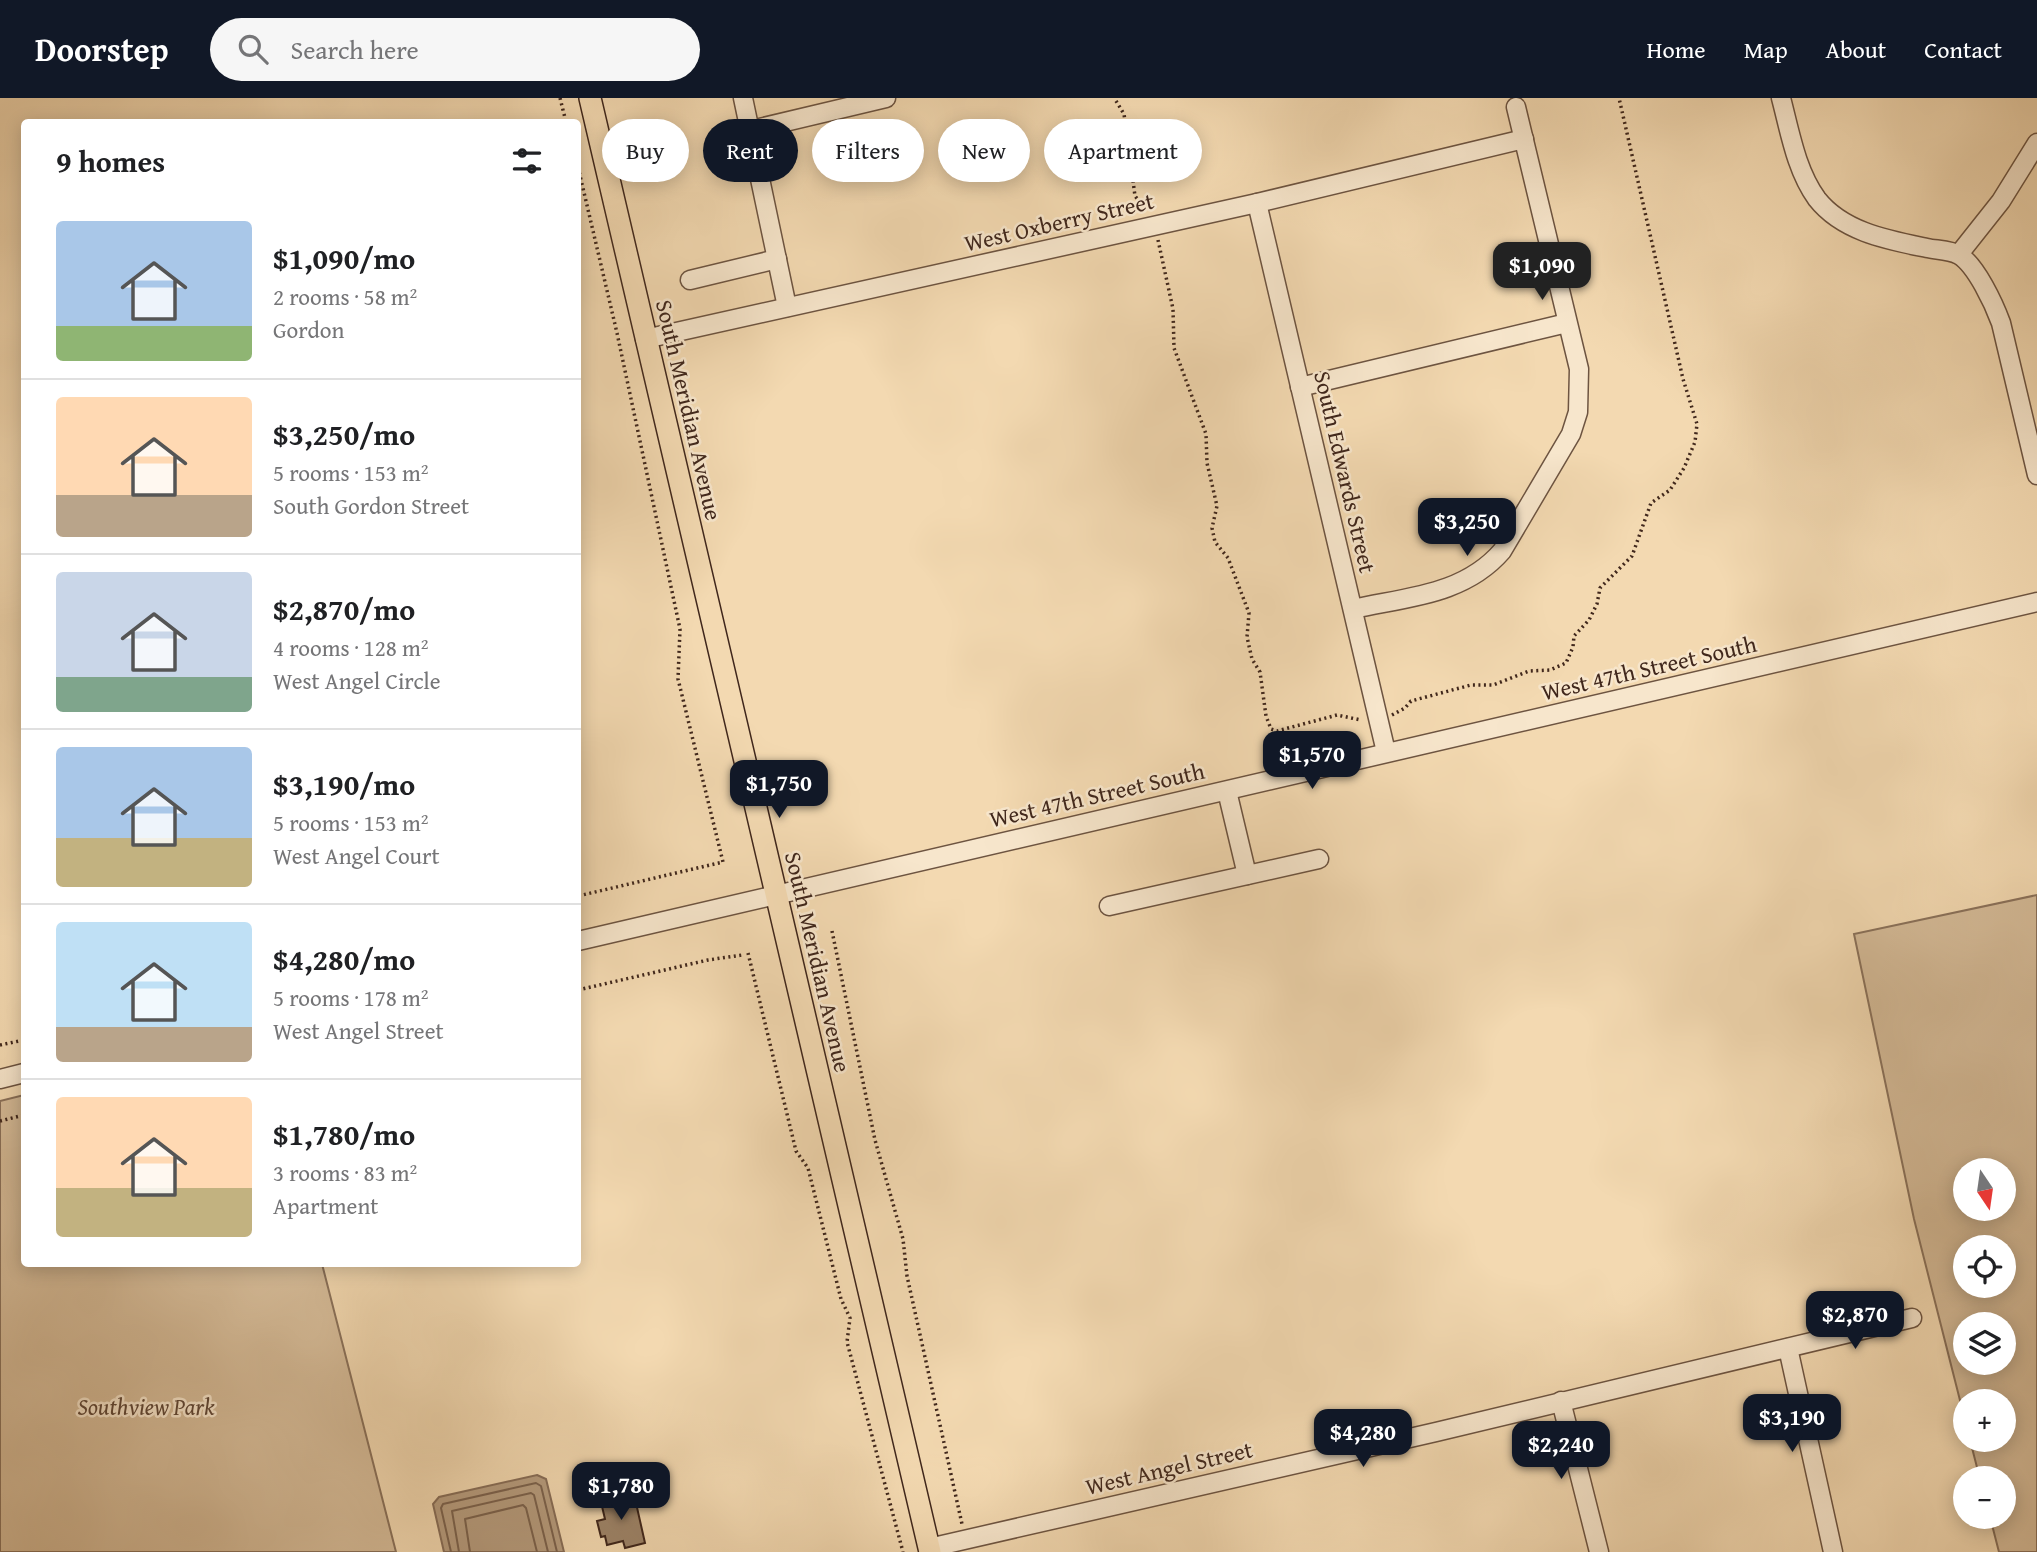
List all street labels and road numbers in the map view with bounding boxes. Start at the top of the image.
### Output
street label: West Oxberry Street [961,184,1157,259]
street label: South Meridian Avenue [648,296,731,523]
street label: South Edwards Street [1306,368,1385,576]
street label: West 47th Street South [1538,627,1760,708]
street label: West 47th Street South [986,754,1208,835]
street label: South Meridian Avenue [777,848,860,1075]
street label: West Angel Street [1082,1432,1256,1503]

